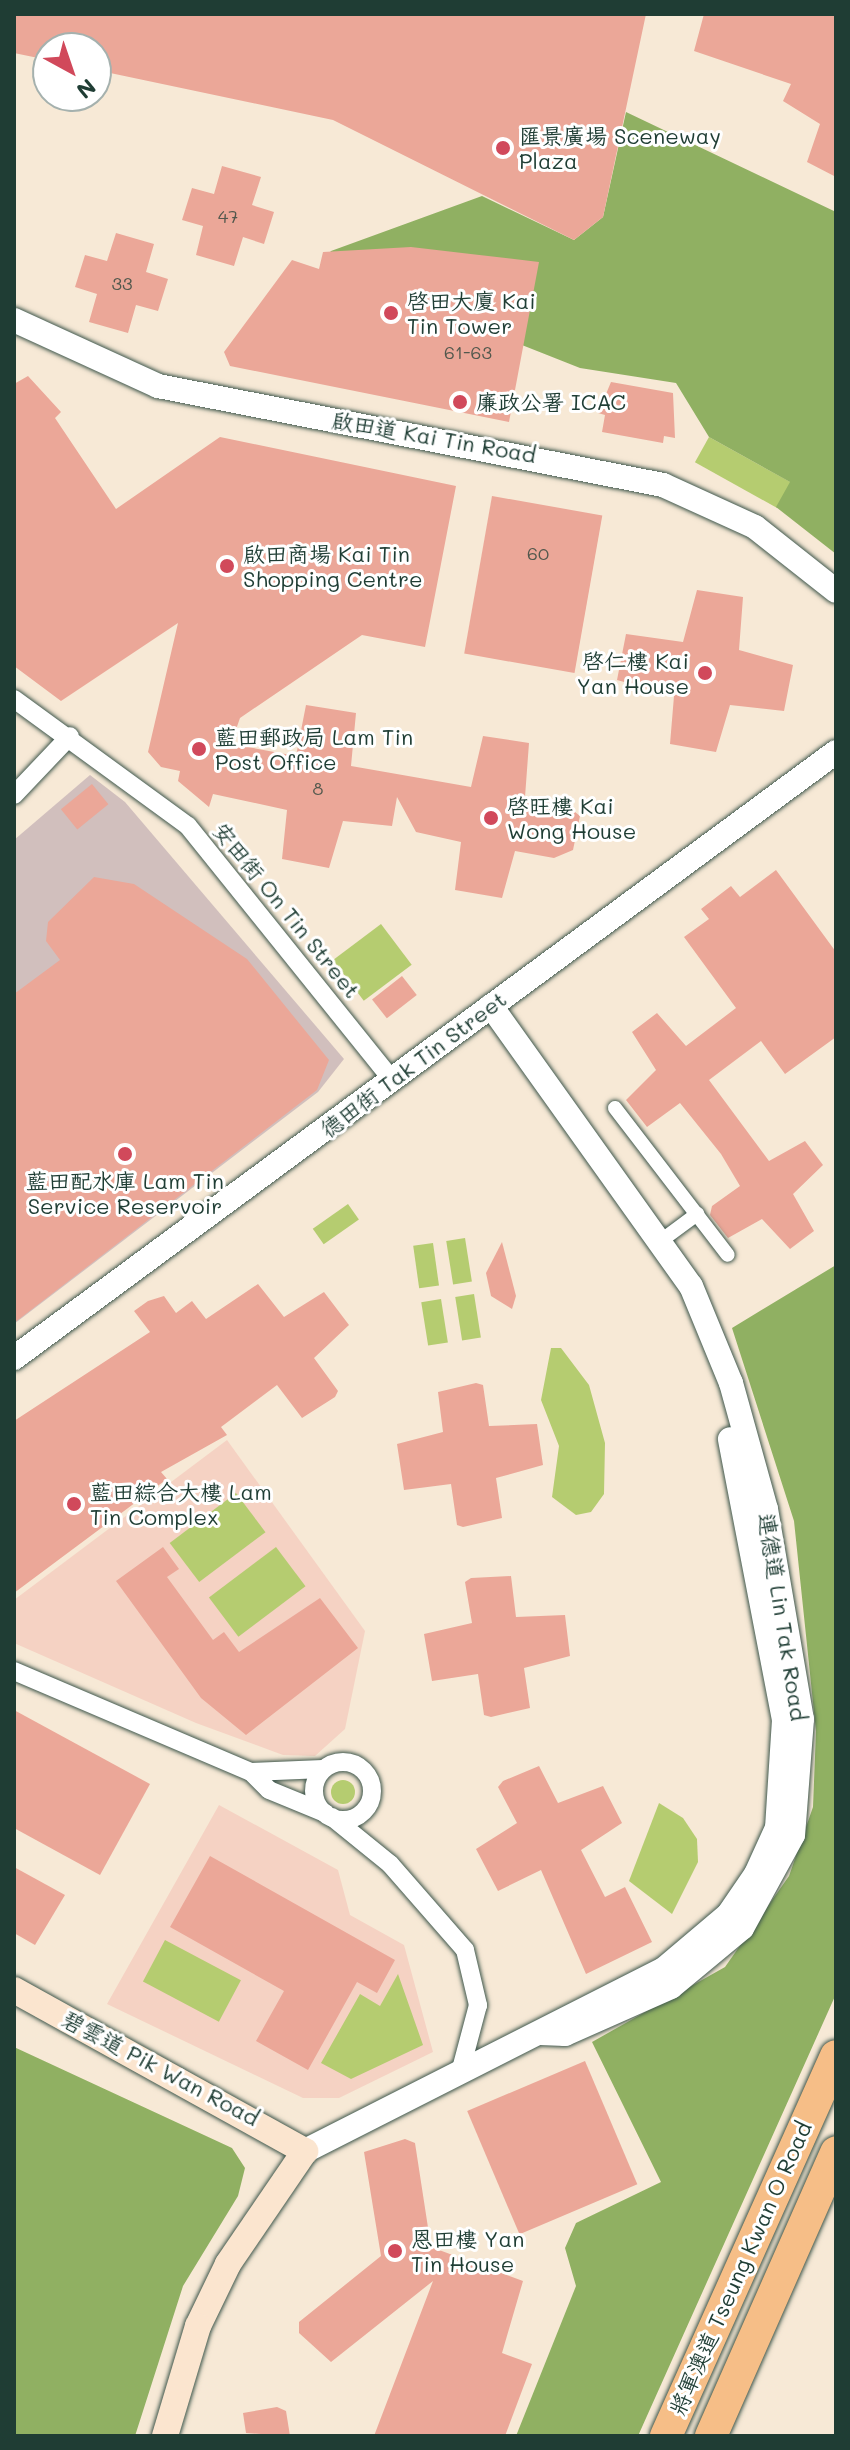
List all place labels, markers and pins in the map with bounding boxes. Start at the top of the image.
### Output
place label: 匯景廣場 Sceneway Plaza [519,122,721,174]
marker: 匯景廣場 Sceneway Plaza [494,139,512,157]
place label: 啓田大廈 Kai Tin Tower [407,287,536,338]
marker: 啓田大廈 Kai Tin Tower [382,304,400,322]
place label: 廉政公署 ICAC [476,389,626,415]
marker: 廉政公署 ICAC [451,393,469,411]
place label: 啟田商場 Kai Tin Shopping Centre [243,540,423,592]
marker: 啟田商場 Kai Tin Shopping Centre [218,557,236,575]
place label: 啓仁樓 Kai Yan House [577,647,689,698]
marker: 啓仁樓 Kai Yan House [696,664,714,682]
place label: 藍田郵政局 Lam Tin Post Office [215,723,413,774]
marker: 藍田郵政局 Lam Tin Post Office [190,740,208,758]
place label: 啓旺樓 Kai Wong House [507,792,636,844]
marker: 啓旺樓 Kai Wong House [482,809,500,827]
marker: 藍田配水庫 Lam Tin Service Reservoir [116,1145,134,1163]
place label: 藍田配水庫 Lam Tin Service Reservoir [26,1167,224,1218]
place label: 藍田綜合大樓 Lam Tin Complex [90,1478,272,1530]
marker: 藍田綜合大樓 Lam Tin Complex [65,1495,83,1513]
place label: 恩田樓 Yan Tin House [411,2225,524,2276]
marker: 恩田樓 Yan Tin House [386,2242,404,2260]

